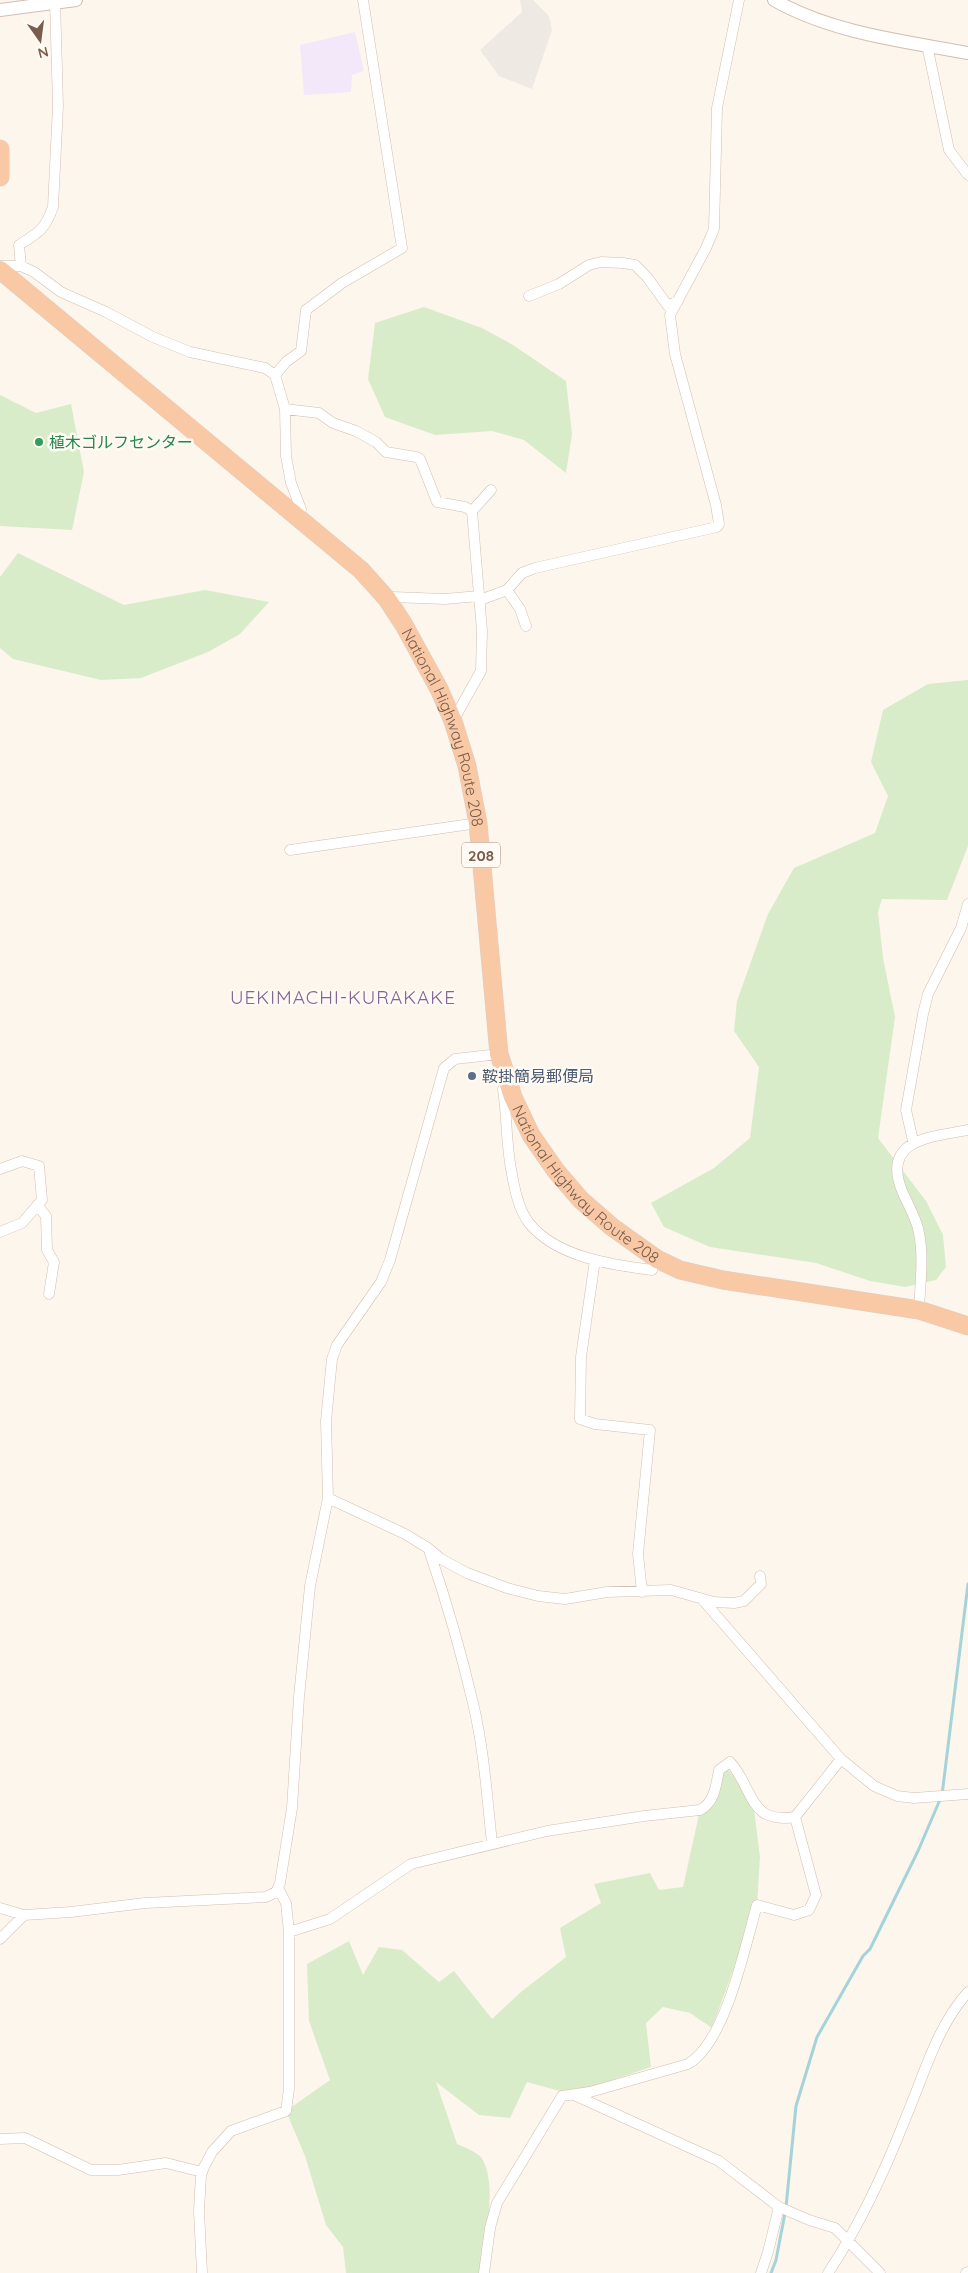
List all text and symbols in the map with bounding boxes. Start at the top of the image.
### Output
north arrow [15,15,65,65]
text: N [36,43,50,63]
place label: 植木ゴルフセンター [49,432,193,452]
marker: 植木ゴルフセンター [33,436,45,448]
street label: National Highway Route 208 [398,624,488,828]
road number: 208 [462,842,500,868]
district label: UEKIMACHI-KURAKAKE [230,985,456,1009]
place label: 鞍掛簡易郵便局 [482,1066,594,1086]
marker: 鞍掛簡易郵便局 [466,1070,478,1082]
street label: National Highway Route 208 [508,1101,663,1268]

